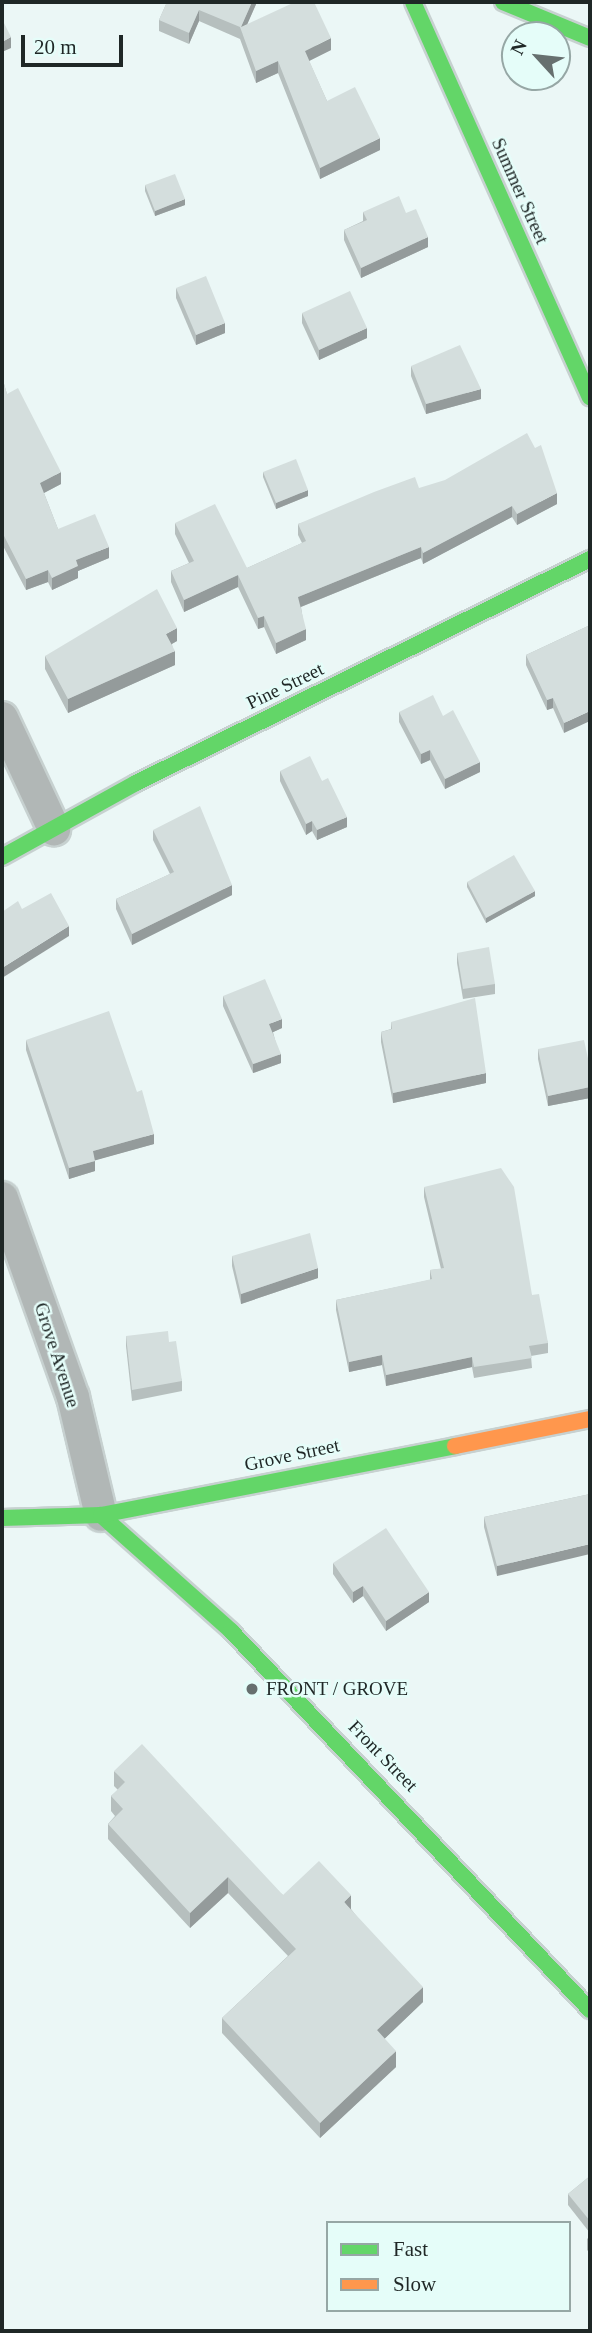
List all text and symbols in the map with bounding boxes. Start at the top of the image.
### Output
scale bar [24,21,126,65]
north arrow [501,21,571,91]
text: 20 m [34,35,77,59]
text: N [506,36,531,58]
street label: Summer Street [487,135,553,247]
street label: Pine Street [243,658,327,714]
street label: Grove Avenue [29,1299,85,1411]
street label: Grove Street [242,1434,342,1476]
place label: FRONT / GROVE [266,1678,409,1700]
marker: FRONT / GROVE [244,1681,260,1697]
street label: Front Street [343,1716,423,1796]
legend [326,2221,571,2312]
text: Fast [393,2237,428,2261]
text: Slow [393,2272,436,2296]

